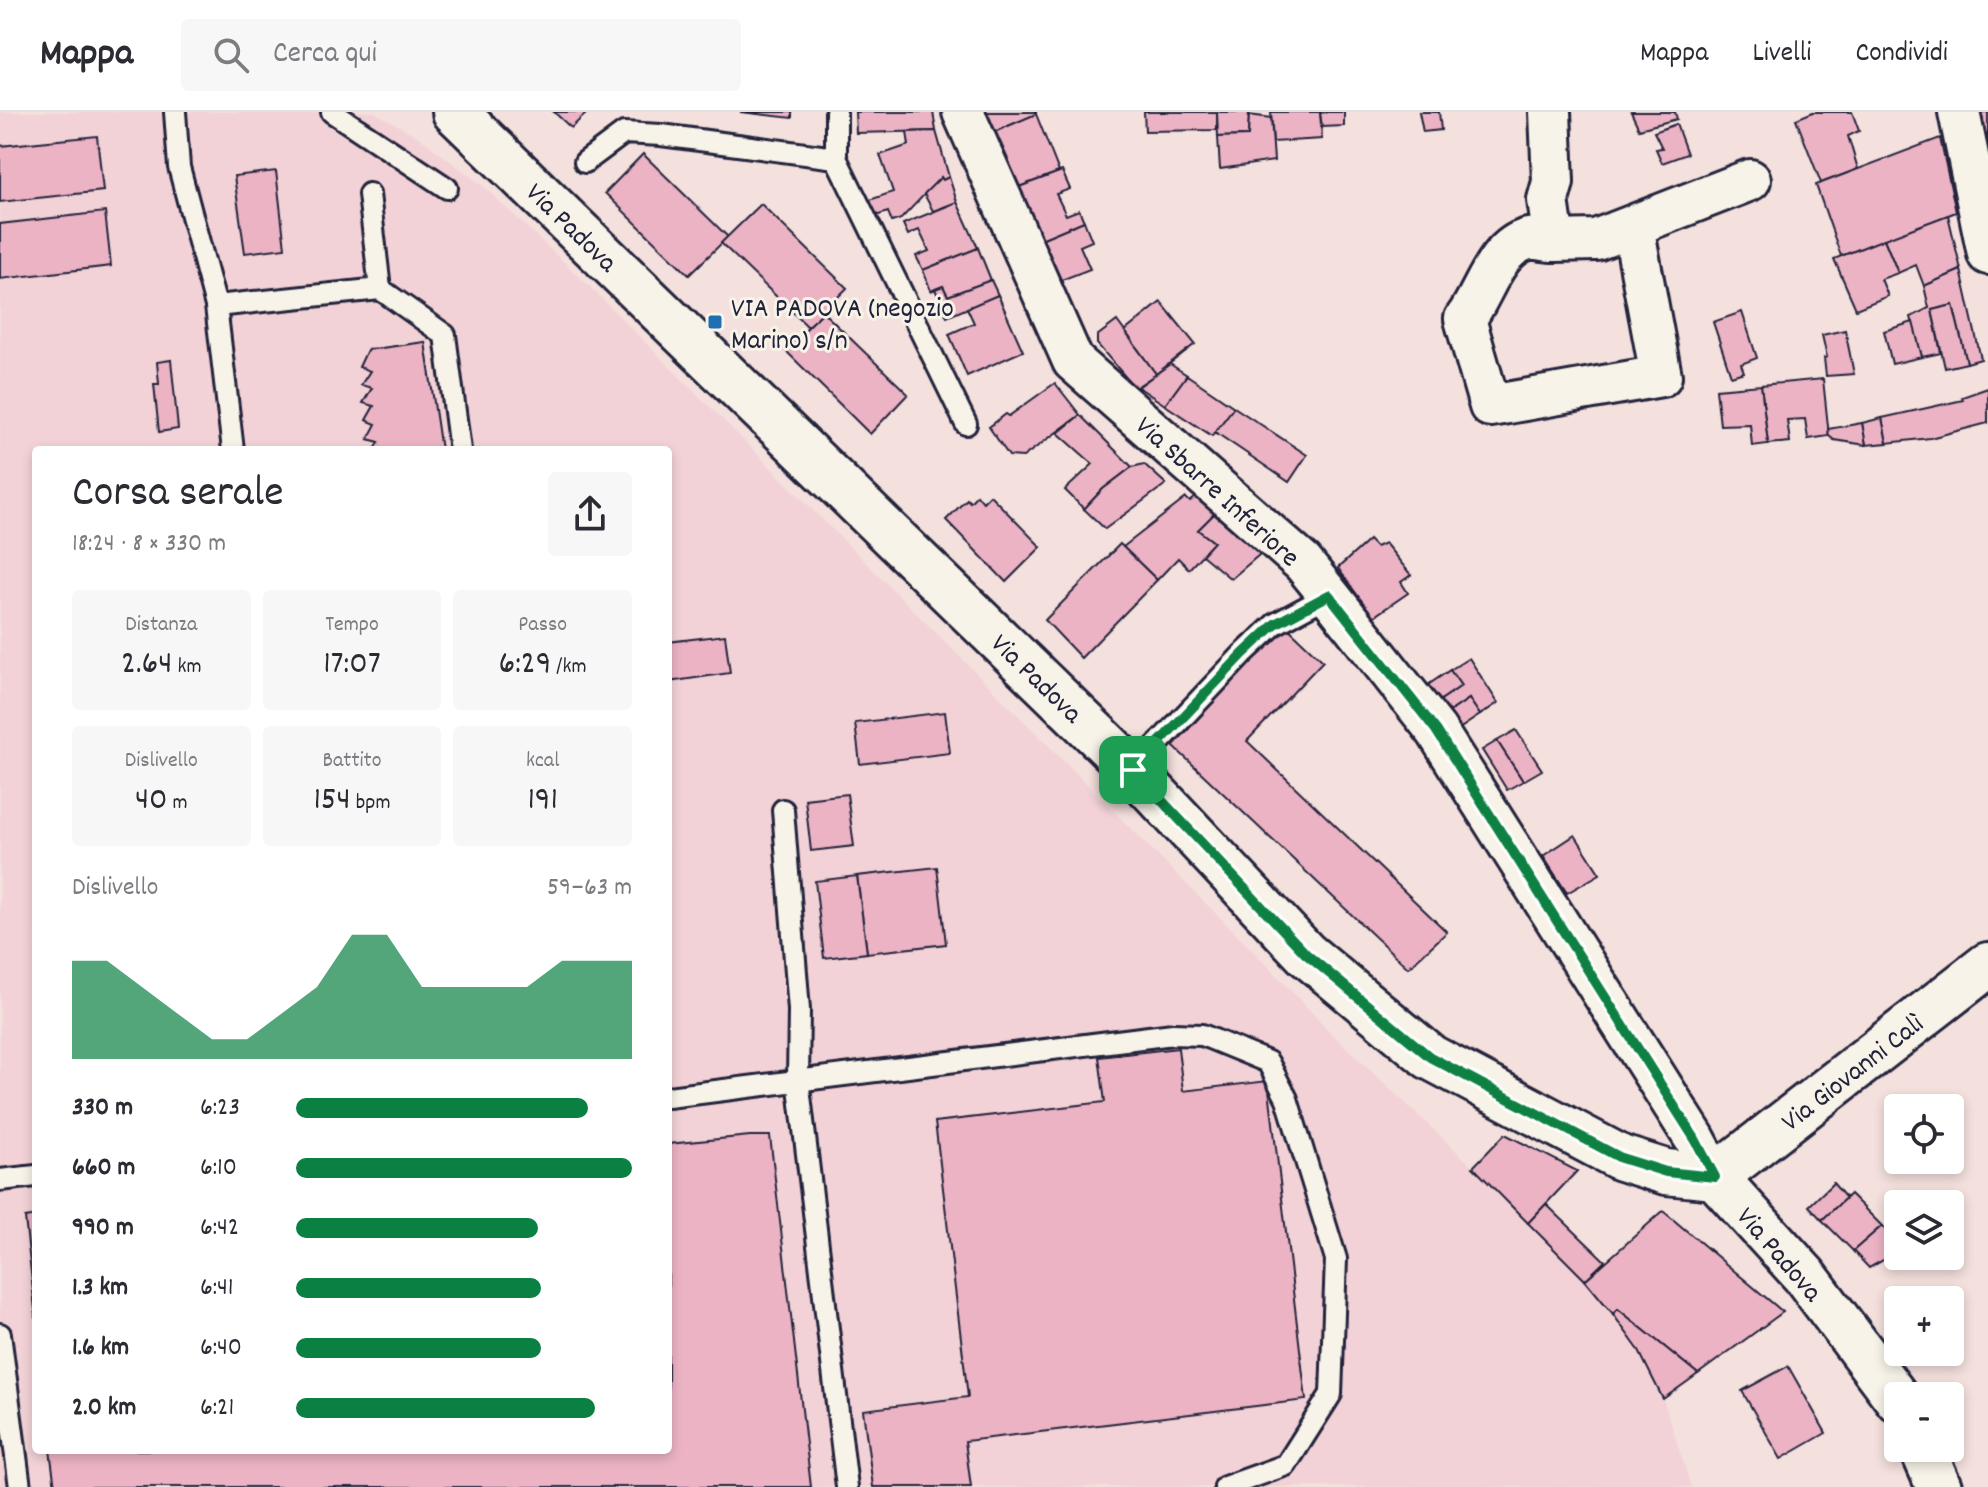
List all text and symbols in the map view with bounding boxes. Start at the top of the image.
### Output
search box [181,19,741,91]
text: Mappa [40,28,133,83]
icon: search [209,33,253,77]
text: Cerca qui [273,34,377,77]
text: Mappa [1640,35,1708,75]
text: Livelli [1752,35,1811,75]
text: Condividi [1855,35,1948,75]
street label: Via Padova [514,175,625,284]
place label: VIA PADOVA (negozio Marino) s/n [731,291,954,363]
marker: VIA PADOVA (negozio Marino) s/n [706,313,724,331]
street label: Via Sbarre Inferiore [1124,409,1307,579]
text: Corsa serale [72,464,284,527]
button: share [548,472,632,556]
text: 18:24 · 8 × 330 m [72,526,226,563]
text: Distanza [125,610,197,641]
text: Tempo [325,610,379,641]
text: Passo [518,610,567,641]
street label: Via Padova [979,626,1090,735]
text: 2.64 [121,641,172,690]
text: 17:07 [323,641,381,690]
text: 6:29 [499,641,551,690]
text: km [172,652,202,683]
text: /km [551,652,587,683]
pin [1099,736,1167,804]
text: Dislivello [125,746,198,777]
text: Battito [323,746,381,777]
text: kcal [526,746,559,777]
icon: arrive [1111,748,1155,792]
text: 40 [135,777,168,826]
text: 154 [313,777,351,826]
text: 191 [527,777,558,826]
text: m [168,788,188,819]
text: bpm [351,788,391,819]
text: Dislivello [72,870,158,907]
text: 59–63 m [547,870,632,907]
street label: Via Giovanni Calì [1774,1006,1934,1143]
text: 330 m [72,1090,133,1127]
text: 6:23 [200,1090,240,1127]
map controls [1884,1094,1964,1462]
button: locate [1884,1094,1964,1174]
text: 660 m [72,1150,135,1187]
text: 6:10 [200,1150,237,1187]
button: layers [1884,1190,1964,1270]
street label: Via Padova [1725,1200,1830,1313]
text: 990 m [72,1210,134,1247]
text: 6:42 [200,1210,239,1247]
text: 1.3 km [72,1270,128,1307]
text: 6:41 [200,1270,234,1307]
button: + [1884,1286,1964,1366]
text: 1.6 km [72,1330,129,1367]
text: 6:40 [200,1330,242,1367]
button: − [1884,1382,1964,1462]
text: 2.0 km [72,1390,136,1427]
text: 6:21 [200,1390,234,1427]

